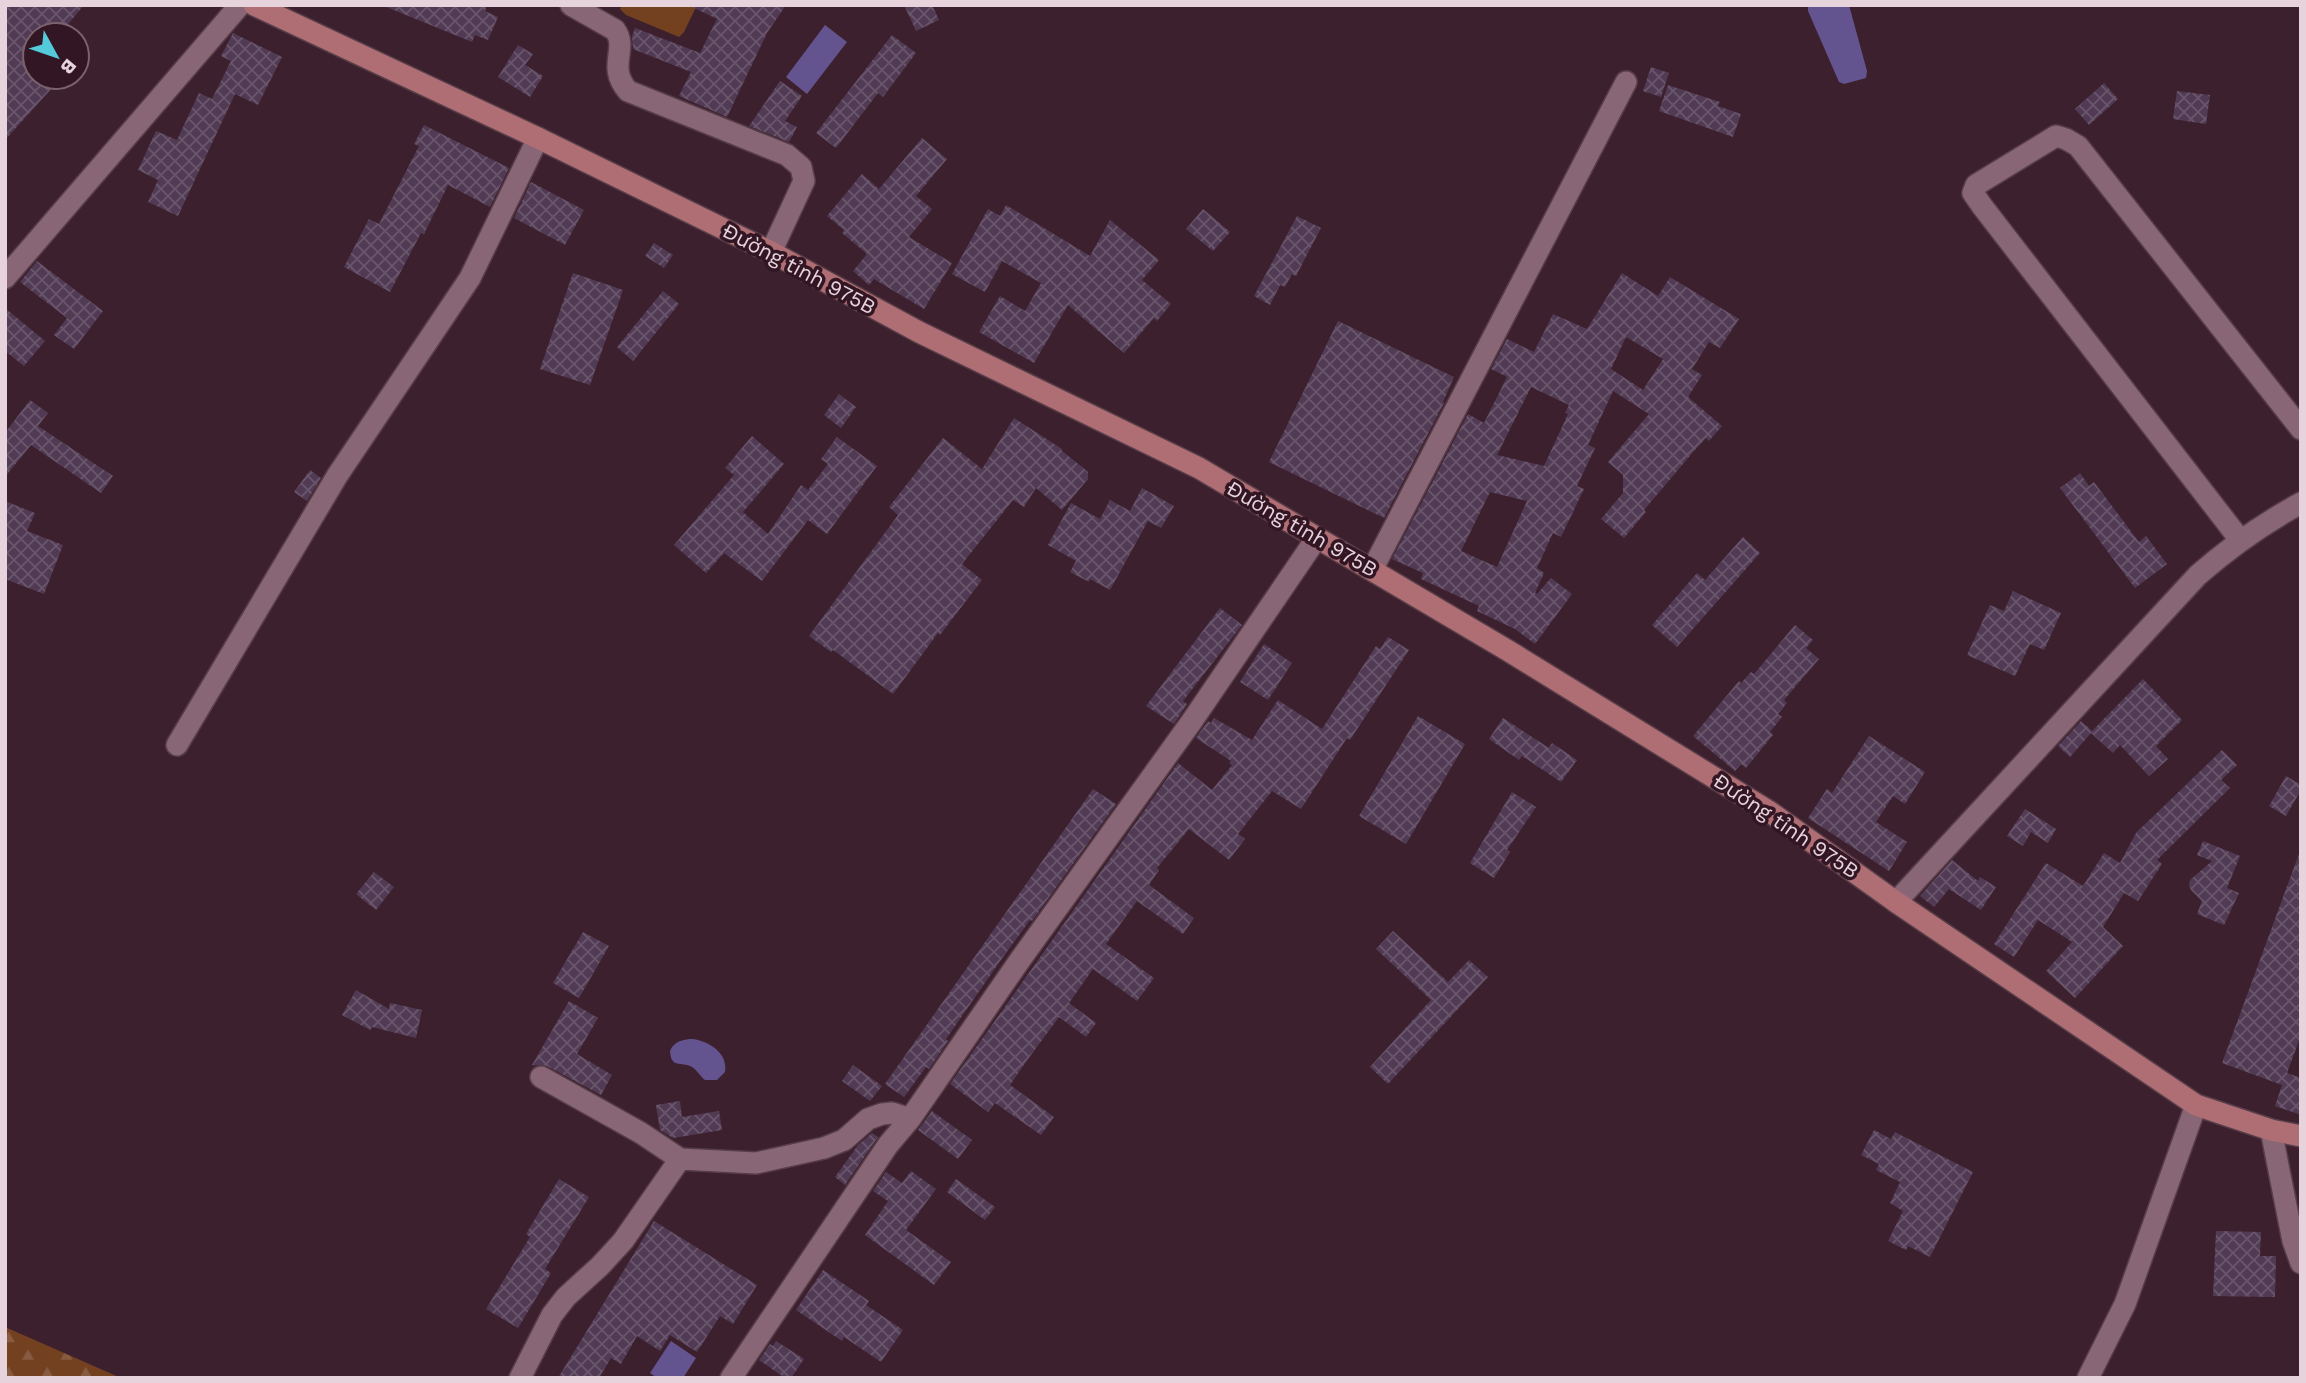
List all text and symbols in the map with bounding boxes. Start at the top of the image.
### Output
north arrow [21,21,91,91]
text: B [56,54,82,79]
street label: Đường tỉnh 975B [718,218,880,319]
street label: Đường tỉnh 975B [1222,475,1382,582]
street label: Đường tỉnh 975B [1709,768,1864,883]

